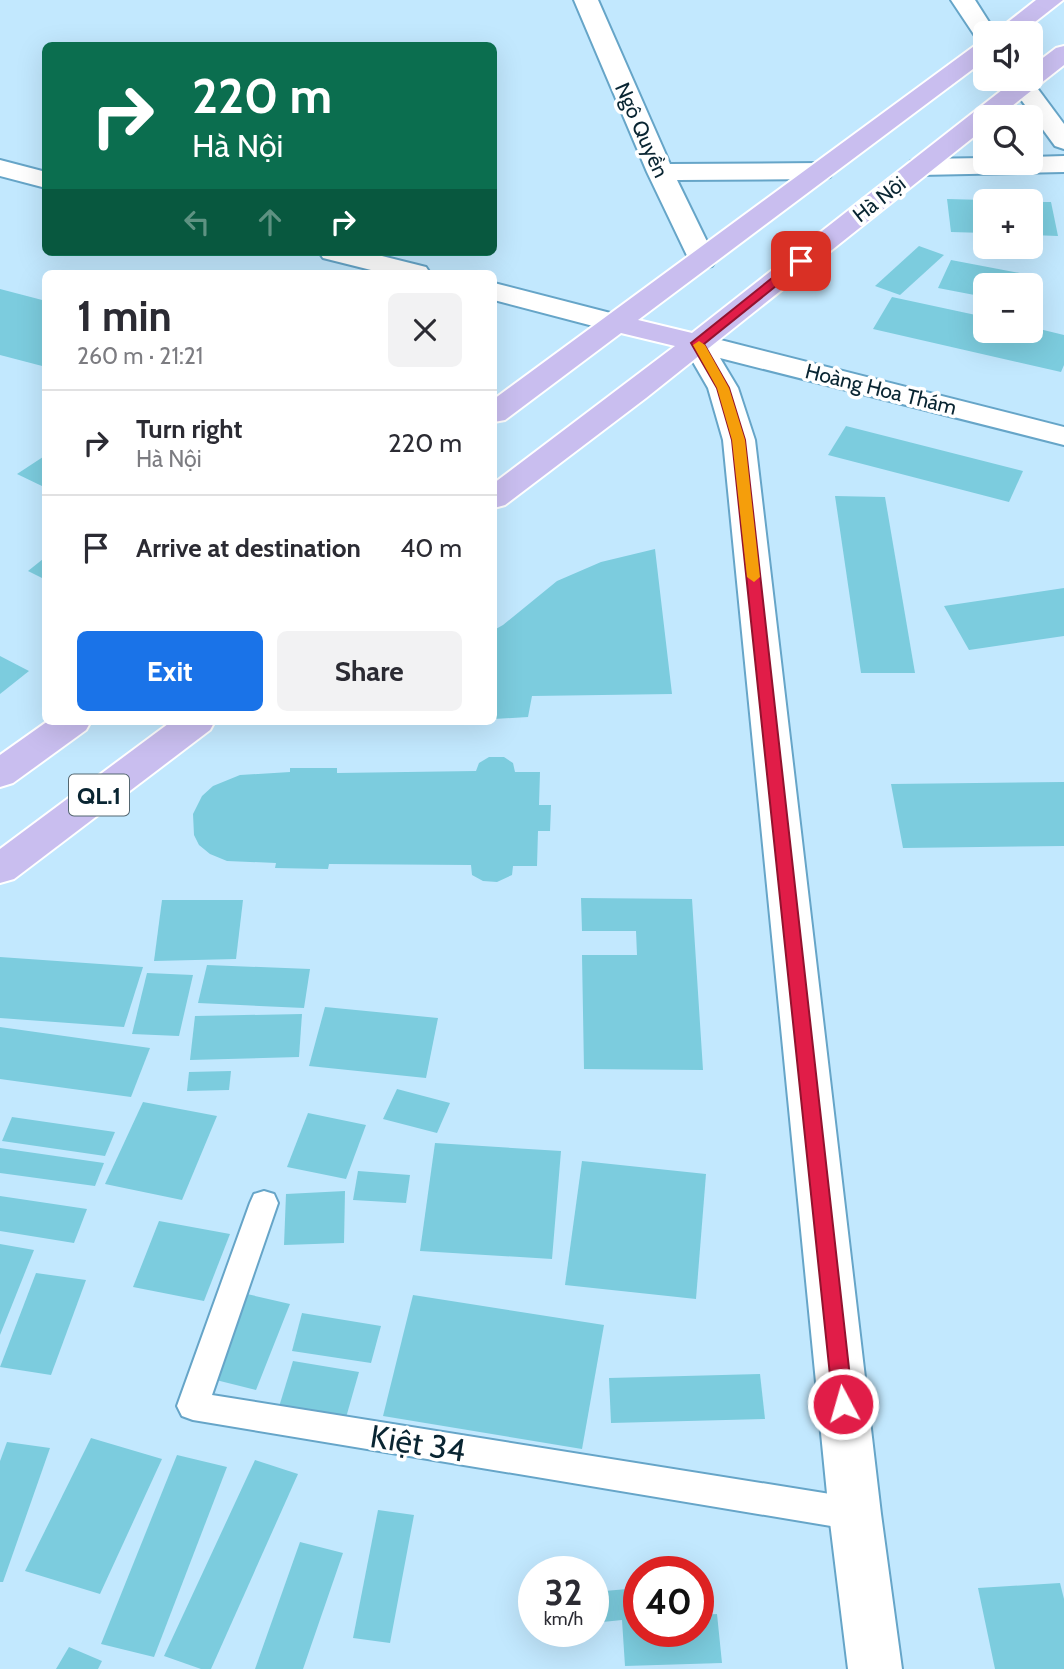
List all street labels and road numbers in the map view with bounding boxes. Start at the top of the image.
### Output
street label: Ngô Quyền [610,79,674,181]
street label: Hà Nội [848,171,910,227]
street label: Hoàng Hoa Thám [803,358,959,420]
road number: QL.1 [69,774,129,816]
street label: Kiệt 34 [368,1416,468,1470]

